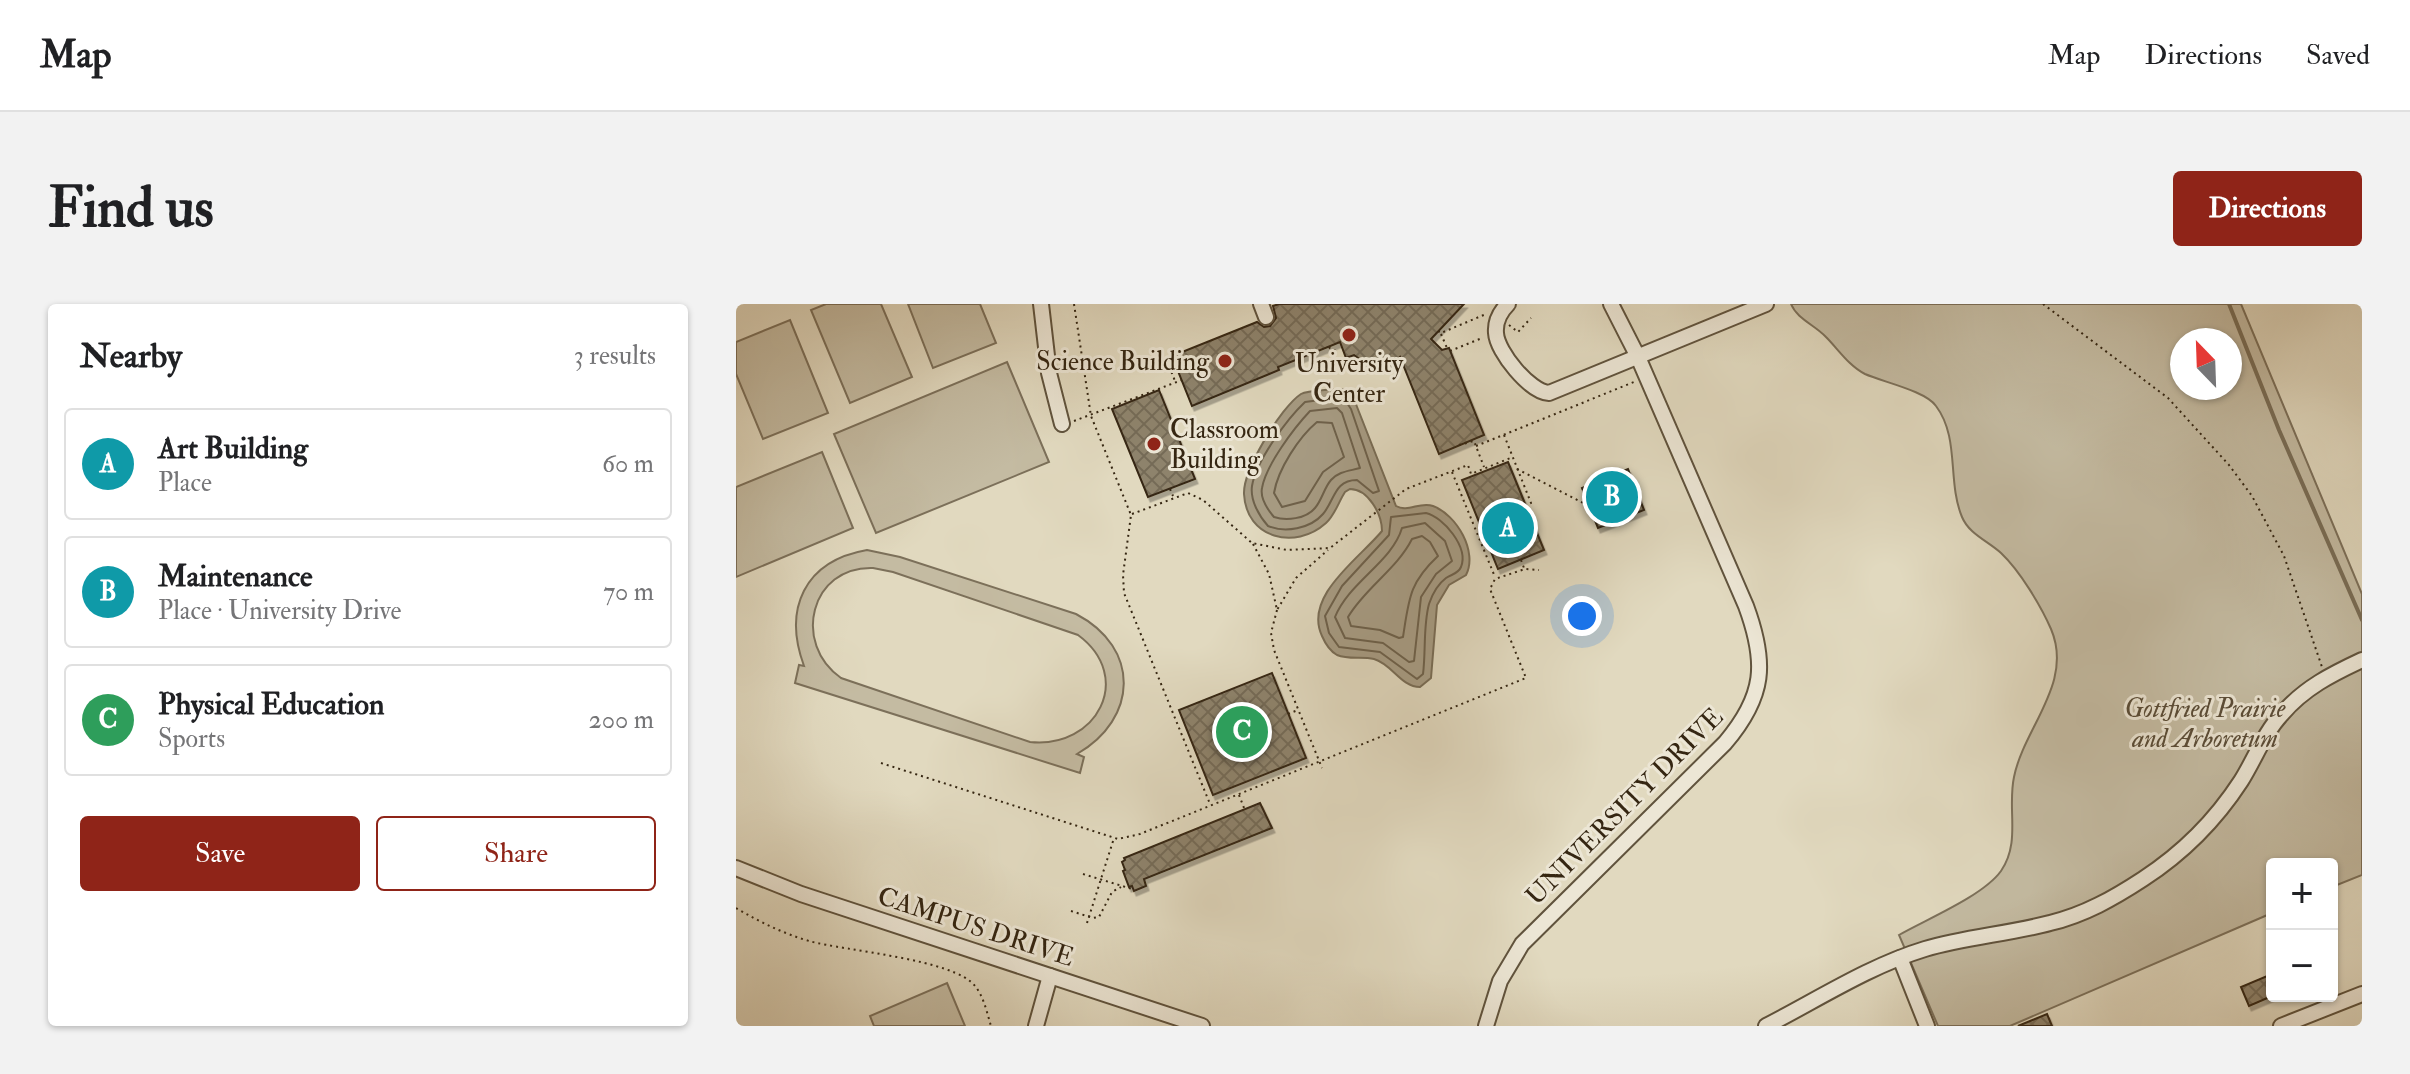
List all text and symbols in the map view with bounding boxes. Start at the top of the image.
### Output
text: Map [40,31,111,79]
text: Map [2048,38,2101,73]
text: Directions [2145,38,2262,73]
text: Saved [2306,38,2370,73]
button: Directions [2173,171,2362,246]
text: Find us [48,173,214,244]
marker: University Center [1340,326,1358,344]
north arrow [2170,328,2242,400]
text: Nearby [80,335,182,378]
text: 3 results [574,340,656,372]
place label: Science Building [1036,346,1210,378]
place label: University Center [1295,348,1404,410]
marker: Science Building [1216,352,1234,370]
place label: Classroom Building [1170,414,1279,476]
text: Art Building [158,430,308,467]
marker: Classroom Building [1145,435,1163,453]
text: A [100,448,116,480]
text: 60 m [602,448,654,480]
text: Place [158,467,212,499]
pin: B [1586,467,1638,527]
pin: A [1482,498,1534,558]
text: Maintenance [158,558,313,595]
text: B [99,576,117,608]
text: 70 m [603,576,654,608]
text: Place · University Drive [158,595,401,627]
your location [1562,596,1602,636]
text: Physical Education [158,686,384,723]
park label: Gottfried Prairie and Arboretum [2125,693,2286,755]
street label: UNIVERSITY DRIVE [1519,701,1730,912]
pin: C [1216,702,1268,762]
text: C [98,704,118,736]
text: 200 m [589,704,654,736]
text: Sports [158,723,225,755]
button: Save [80,816,360,891]
button: Share [376,816,656,891]
map controls [2266,858,2338,1002]
button: + [2266,858,2338,930]
street label: CAMPUS DRIVE [873,880,1078,974]
button: − [2266,930,2338,1002]

